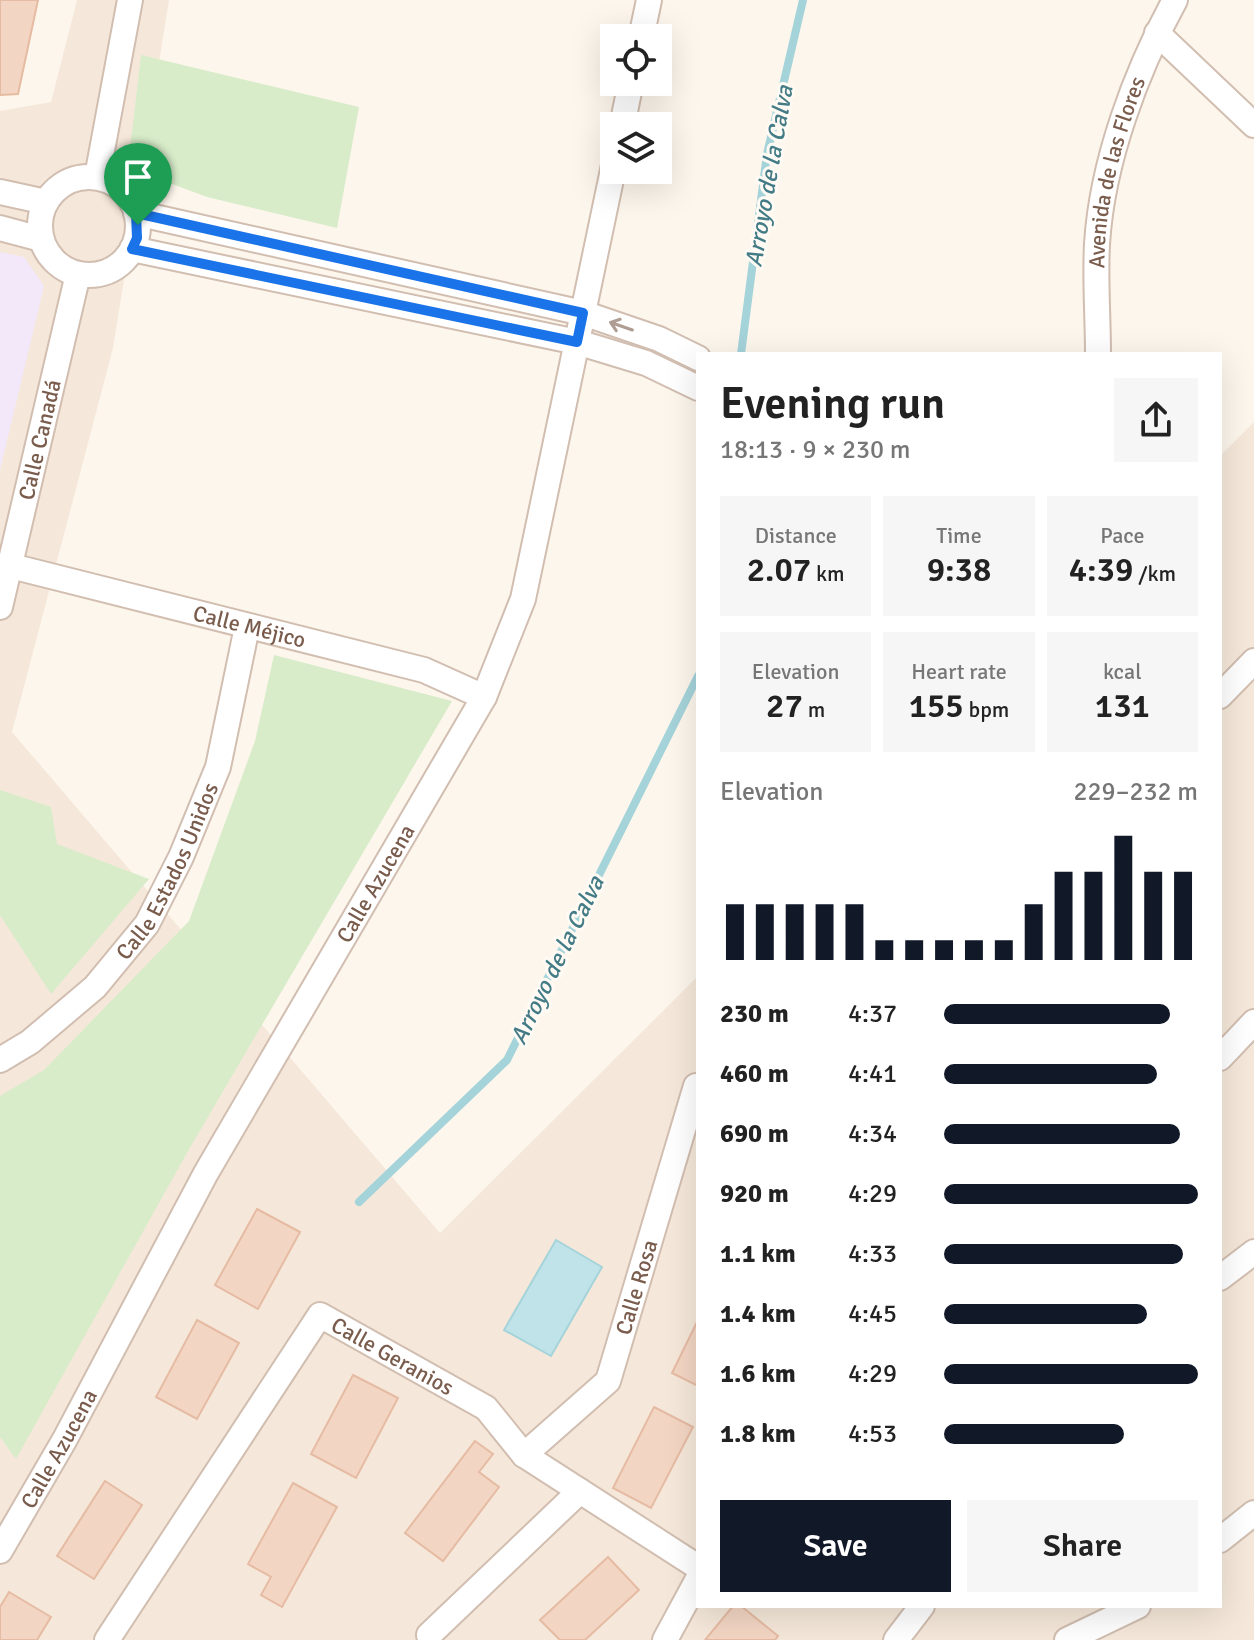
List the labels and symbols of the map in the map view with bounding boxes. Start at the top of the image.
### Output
street label: Avenida de las Flores [1083,72,1151,269]
water label: Arroyo de la Calva [738,82,800,269]
pin [104,143,172,225]
one-way arrow [609,318,634,333]
street label: Calle Canadá [12,377,66,502]
street label: Calle Méjico [190,599,309,653]
street label: Calle Estados Unidos [110,779,224,965]
street label: Calle Azucena [330,819,420,947]
water label: Arroyo de la Calva [503,870,611,1049]
street label: Calle Rosa [609,1236,663,1338]
street label: Calle Geranios [327,1311,459,1401]
street label: Calle Azucena [14,1384,103,1513]

